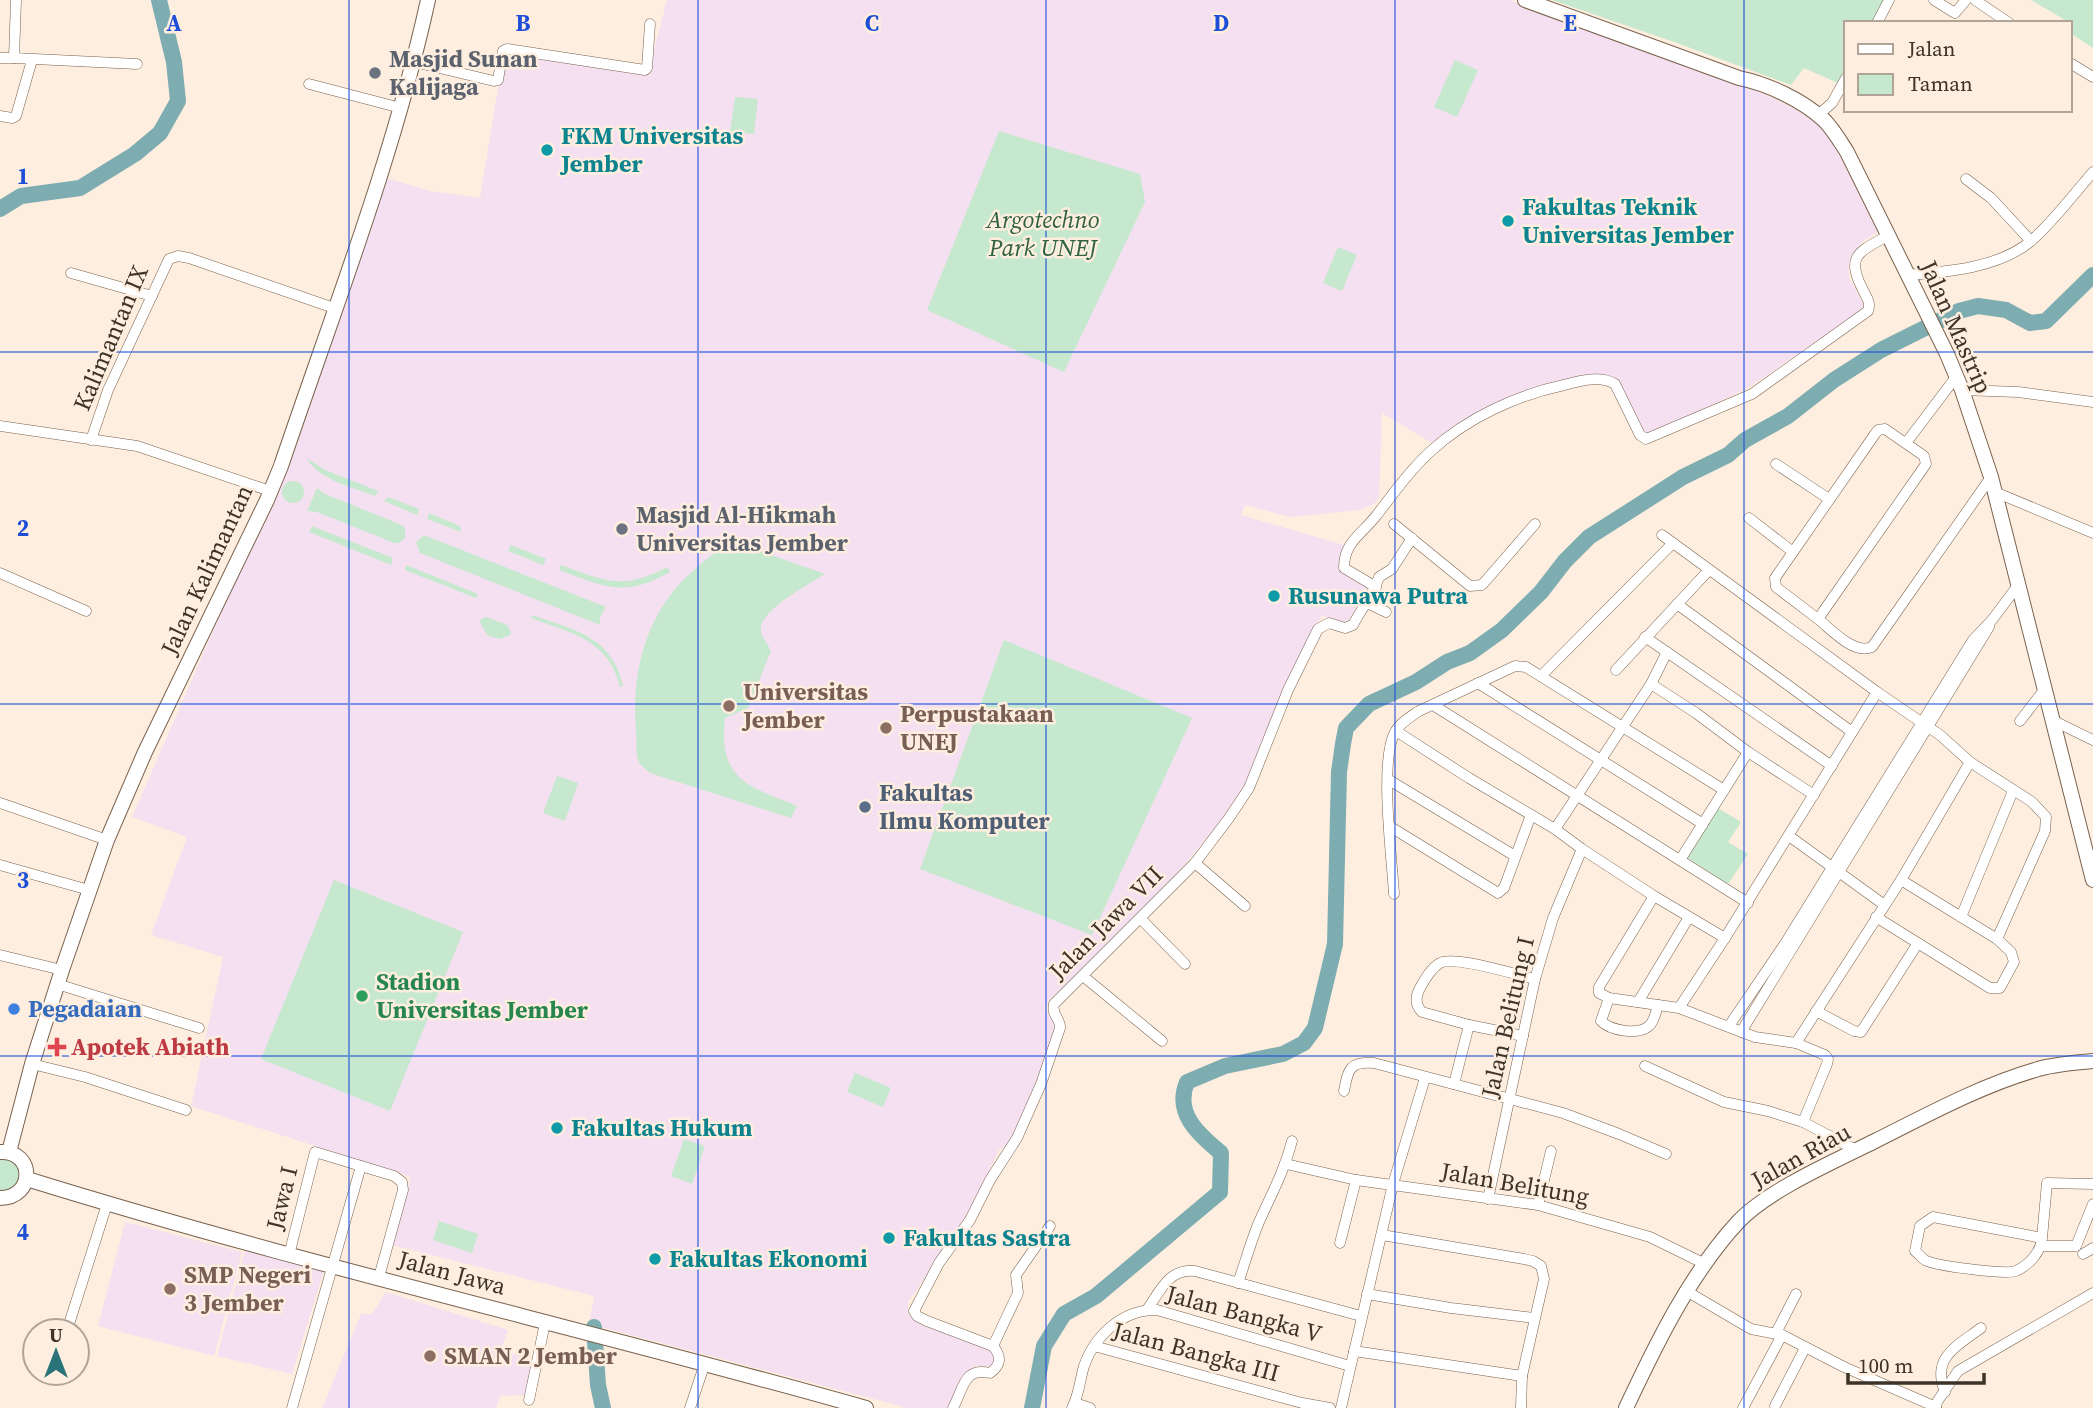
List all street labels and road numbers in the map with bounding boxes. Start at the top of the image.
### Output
street label: Jalan Mastrip [1912,254,2000,399]
street label: Kalimantan IX [65,260,156,416]
street label: Jalan Kalimantan [152,479,261,661]
street label: Jalan Jawa VII [1041,858,1170,988]
street label: Jalan Belitung I [1473,933,1542,1102]
street label: Jalan Riau [1744,1115,1856,1197]
street label: Jalan Belitung [1437,1154,1592,1213]
street label: Jawa I [257,1162,305,1234]
street label: Jalan Jawa [394,1242,510,1303]
street label: Jalan Bangka V [1162,1277,1326,1350]
street label: Jalan Bangka III [1108,1313,1283,1390]

